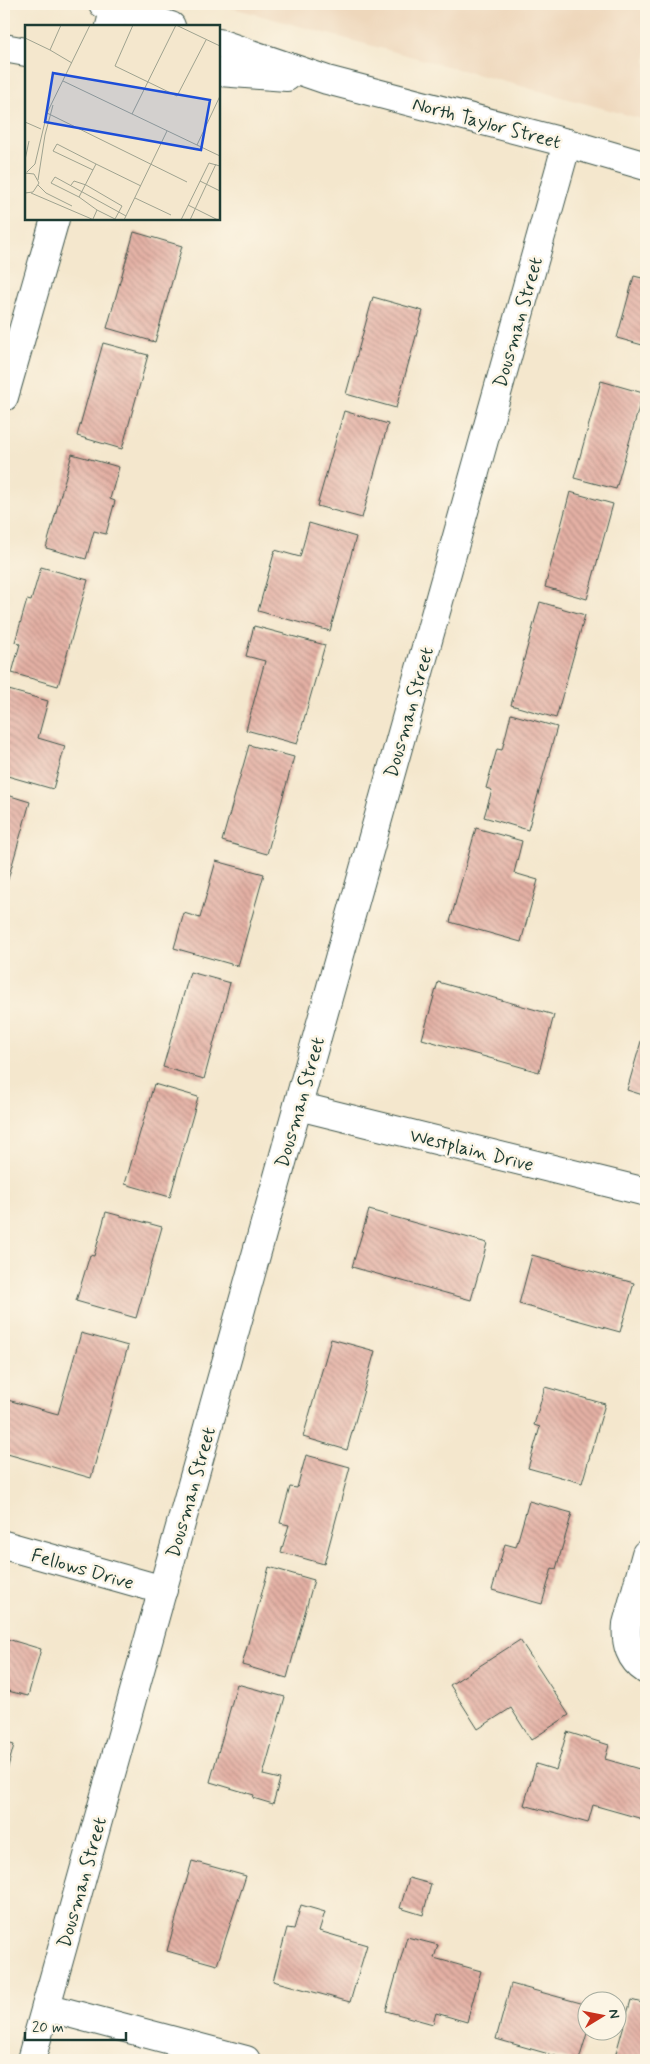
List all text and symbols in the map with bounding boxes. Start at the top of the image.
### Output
inset map [25,25,220,220]
street label: North Taylor Street [410,92,564,155]
street label: Dousman Street [488,254,549,391]
street label: Dousman Street [379,644,440,781]
street label: Dousman Street [270,1034,331,1171]
street label: Westplain Drive [407,1123,536,1178]
street label: Dousman Street [161,1424,222,1561]
street label: Fellows Drive [28,1543,137,1596]
street label: Dousman Street [52,1814,113,1951]
north arrow [578,1992,628,2042]
text: N [604,2008,623,2020]
scale bar [25,2009,126,2041]
text: 20 m [32,2018,64,2038]

